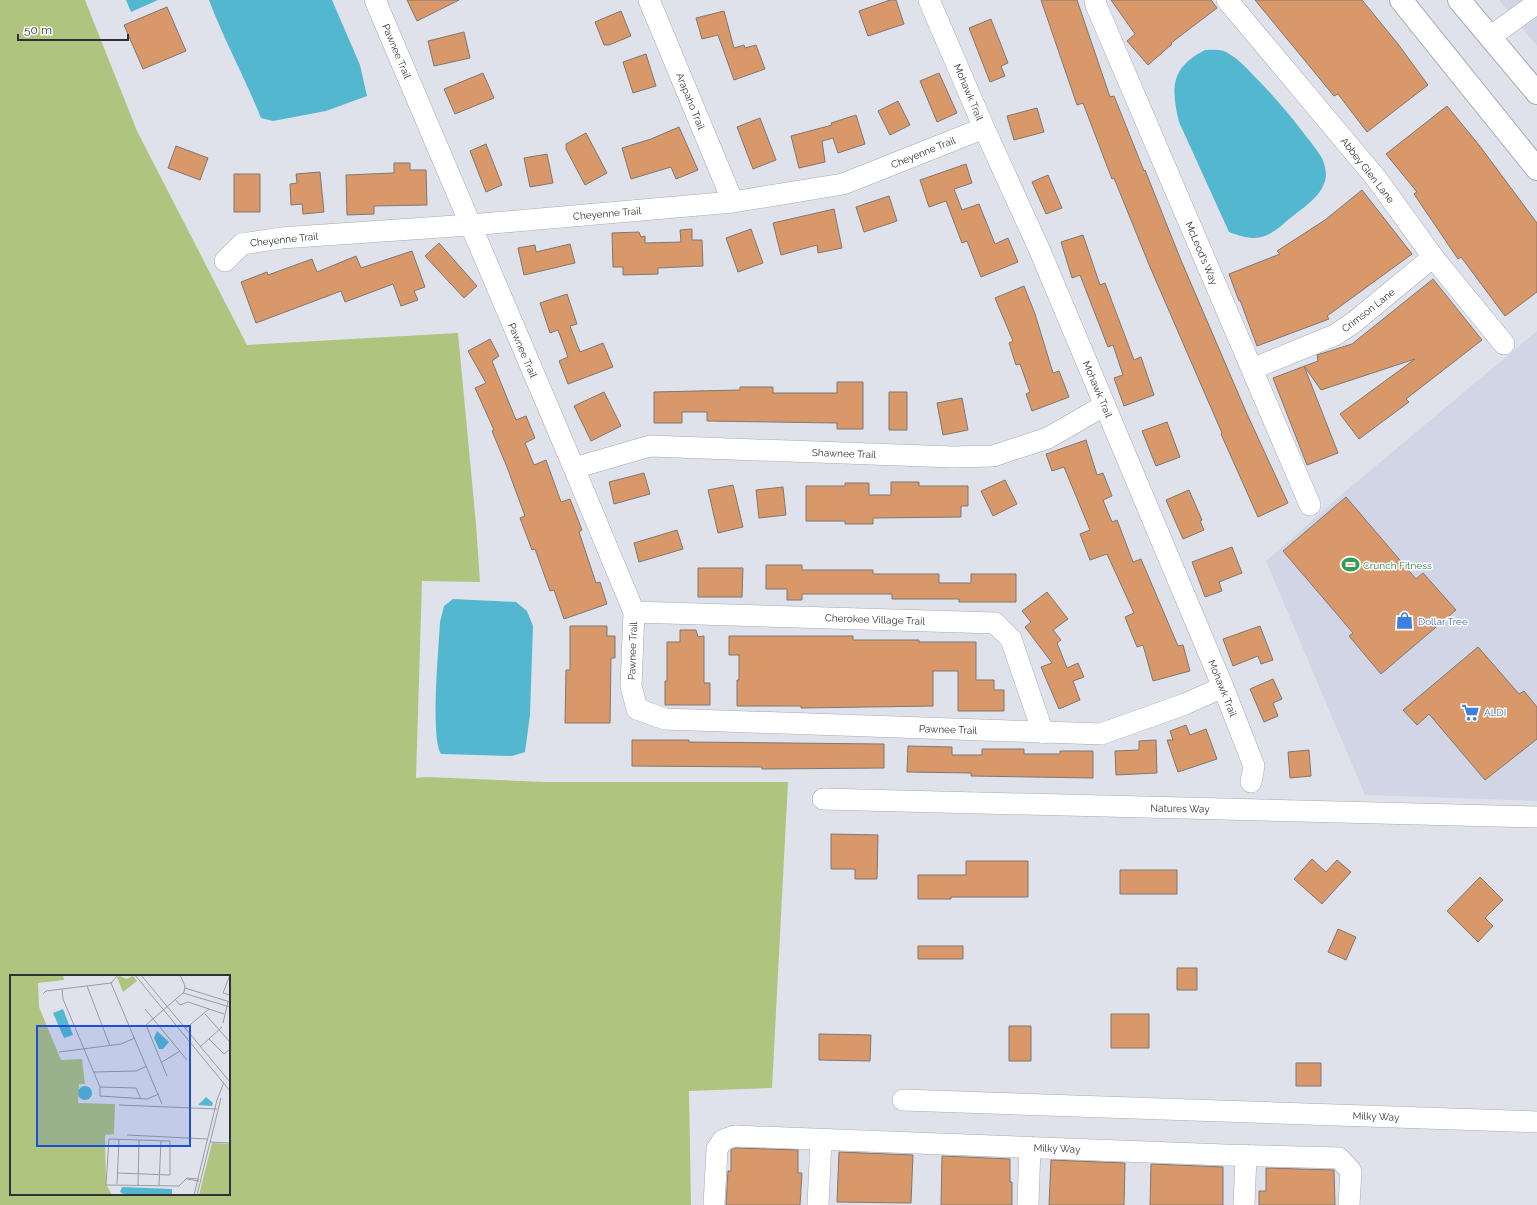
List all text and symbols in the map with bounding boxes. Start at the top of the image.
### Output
scale bar [18,16,128,42]
street label: Pawnee Trail [380,22,413,81]
text: 50 m [24,23,52,37]
street label: Mohawk Trail [952,62,986,122]
street label: Arapaho Trail [674,71,707,132]
street label: Cheyenne Trail [889,134,957,170]
street label: Abbey Glen Lane [1339,136,1397,205]
street label: Cheyenne Trail [573,205,642,222]
street label: McLeod's Way [1183,220,1220,287]
street label: Cheyenne Trail [249,230,319,249]
street label: Crimson Lane [1340,286,1397,334]
street label: Pawnee Trail [506,321,539,380]
street label: Mohawk Trail [1081,359,1115,419]
street label: Shawnee Trail [812,447,877,460]
sports icon: Crunch Fitness [1340,555,1360,575]
place label: Crunch Fitness [1363,560,1432,571]
shop icon: Dollar Tree [1395,611,1415,631]
street label: Cherokee Village Trail [825,612,925,627]
place label: Dollar Tree [1418,616,1468,627]
street label: Pawnee Trail [626,621,639,680]
street label: Mohawk Trail [1206,658,1239,719]
supermarket icon: ALDI [1461,702,1481,722]
place label: ALDI [1484,707,1506,718]
street label: Pawnee Trail [919,723,978,736]
street label: Natures Way [1150,802,1210,815]
inset map [10,975,230,1195]
street label: Milky Way [1352,1110,1400,1123]
street label: Milky Way [1033,1142,1081,1155]

